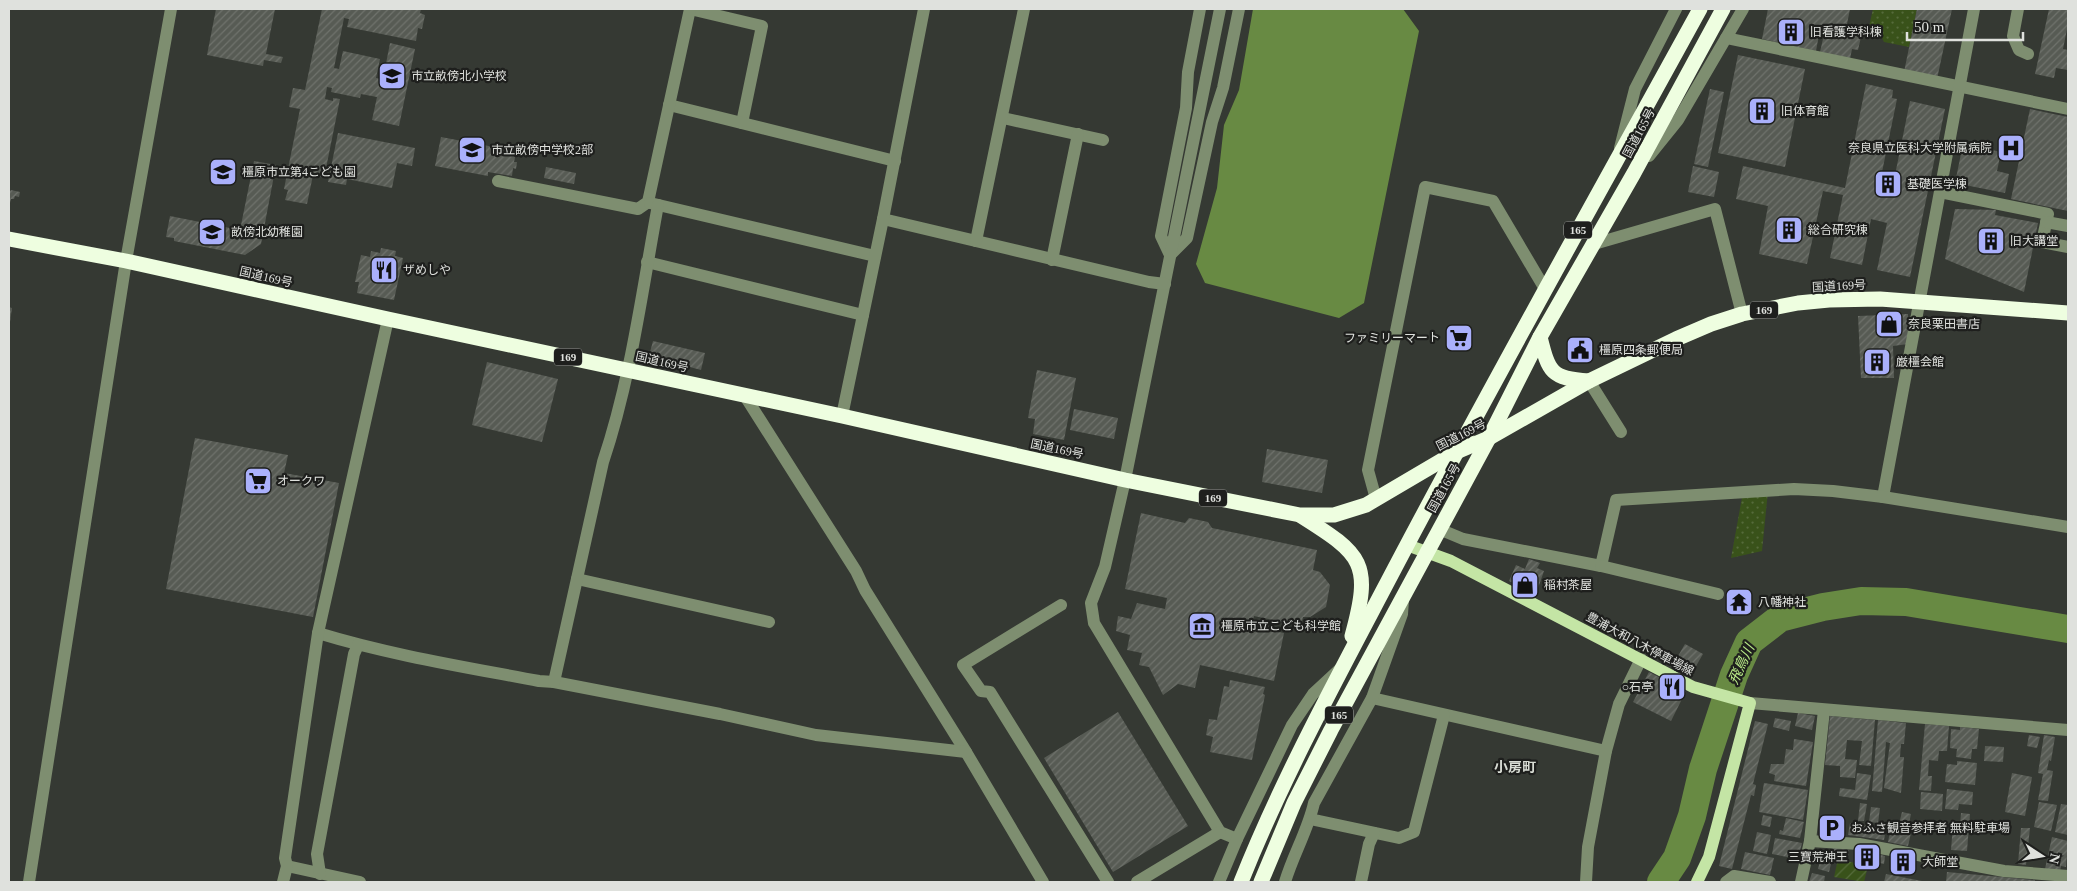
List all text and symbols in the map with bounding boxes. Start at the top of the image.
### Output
scale bar [1907,10,2023,42]
building icon: 旧看護学科棟 [1776,17,1806,47]
text: 50 m [1914,19,1945,35]
place label: 旧看護学科棟 [1810,25,1882,39]
school or university icon: 市立畝傍北小学校 [377,61,407,91]
place label: 市立畝傍北小学校 [411,69,507,83]
building icon: 旧体育館 [1747,96,1777,126]
place label: 旧体育館 [1781,104,1829,118]
street label: 国道165号 [1620,106,1658,160]
hospital icon: 奈良県立医科大学附属病院 [1996,133,2026,163]
school or university icon: 市立畝傍中学校2部 [457,135,487,165]
place label: 奈良県立医科大学附属病院 [1848,141,1992,155]
place label: 市立畝傍中学校2部 [491,143,593,157]
school or university icon: 橿原市立第4こども園 [208,157,238,187]
place label: 橿原市立第4こども園 [242,165,356,179]
building icon: 基礎医学棟 [1873,169,1903,199]
place label: 基礎医学棟 [1907,177,1967,191]
building icon: 総合研究棟 [1774,215,1804,245]
school or university icon: 畝傍北幼稚園 [197,217,227,247]
road number: 165 [1564,222,1592,238]
place label: 総合研究棟 [1808,223,1868,237]
place label: 畝傍北幼稚園 [231,225,303,239]
building icon: 旧大講堂 [1976,226,2006,256]
place label: 旧大講堂 [2010,234,2058,248]
restaurant icon: ザめしや [369,255,399,285]
place label: ザめしや [403,263,451,277]
street label: 国道169号 [238,264,294,290]
street label: 国道169号 [1812,278,1866,294]
road number: 169 [1750,302,1778,318]
shop icon: 奈良栗田書店 [1874,309,1904,339]
place label: 奈良栗田書店 [1908,317,1980,331]
supermarket icon: ファミリーマート [1444,323,1474,353]
place label: ファミリーマート [1344,331,1440,345]
public building icon: 橿原四条郵便局 [1565,335,1595,365]
place label: 橿原四条郵便局 [1599,343,1683,357]
building icon: 厳橿会館 [1862,347,1892,377]
road number: 169 [554,348,582,366]
street label: 国道169号 [634,349,690,375]
place label: 厳橿会館 [1896,355,1944,369]
street label: 国道169号 [1434,417,1488,453]
street label: 国道169号 [1029,437,1085,461]
street label: 国道165号 [1425,461,1463,515]
supermarket icon: オークワ [243,466,273,496]
place label: オークワ [277,474,325,488]
road number: 169 [1199,489,1227,506]
shop icon: 稲村茶屋 [1510,570,1540,600]
place label: 稲村茶屋 [1544,578,1592,592]
temple icon: 八幡神社 [1724,587,1754,617]
place label: 八幡神社 [1758,595,1806,609]
street label: 豊浦大和八木停車場線 [1584,610,1696,678]
museum icon: 橿原市立こども科学館 [1187,611,1217,641]
place label: 橿原市立こども科学館 [1221,619,1341,633]
water label: 飛鳥川 [1726,640,1758,686]
restaurant icon: ○石亭 [1657,672,1687,702]
place label: ○石亭 [1622,680,1653,694]
road number: 165 [1325,706,1353,724]
district label: 小房町 [1494,760,1536,775]
parking icon: おふさ観音参拝者 無料駐車場 [1817,813,1847,843]
place label: おふさ観音参拝者 無料駐車場 [1851,821,2010,835]
north arrow [2017,831,2067,881]
building icon: 三寶荒神王 [1852,842,1882,872]
building icon: 大師堂 [1888,847,1918,877]
place label: 三寶荒神王 [1788,850,1848,864]
text: N [2046,852,2063,865]
place label: 大師堂 [1922,855,1958,869]

